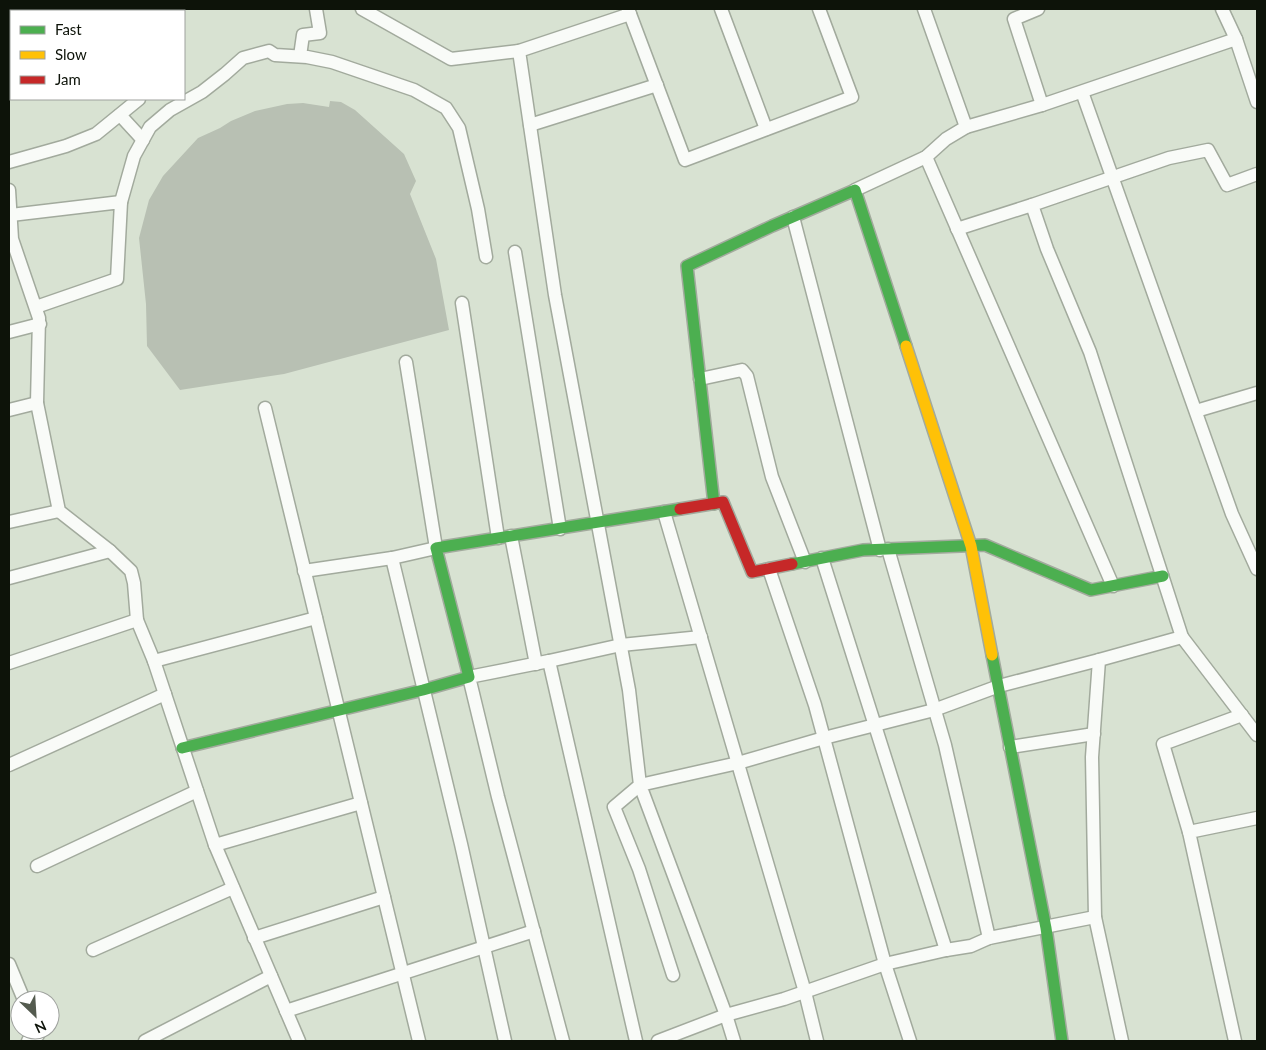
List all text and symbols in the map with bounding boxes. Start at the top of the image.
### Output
legend [10,10,185,100]
text: Fast [55,20,82,38]
text: Slow [55,45,87,63]
text: Jam [55,70,81,88]
north arrow [10,990,60,1040]
text: N [32,1017,49,1037]

